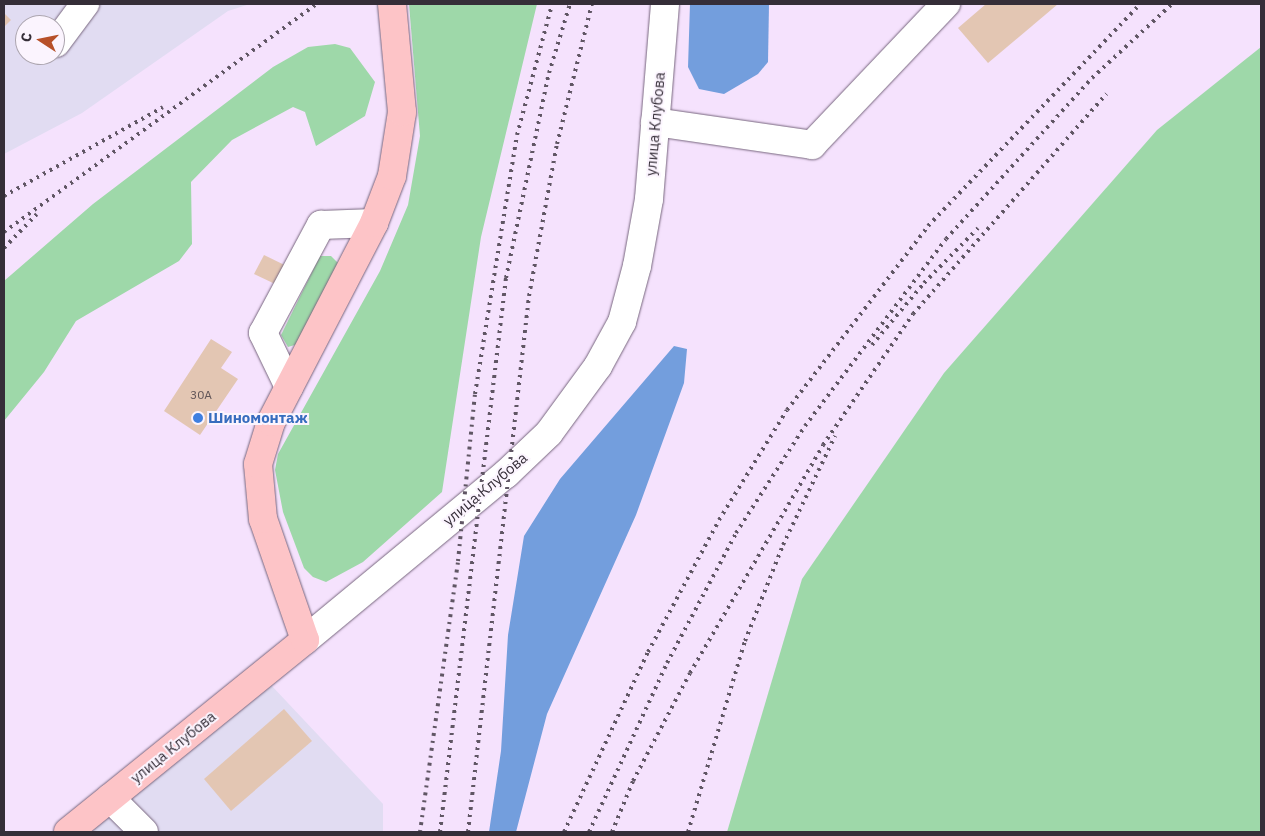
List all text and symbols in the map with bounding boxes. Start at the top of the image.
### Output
north arrow [15,15,65,65]
text: С [17,31,36,44]
street label: улица Клубова [641,71,669,177]
house number: 30А [190,388,212,402]
place label: Шиномонтаж [208,409,308,427]
marker: Шиномонтаж [192,412,204,424]
street label: улица Клубова [439,449,531,529]
street label: улица Клубова [127,707,219,787]

